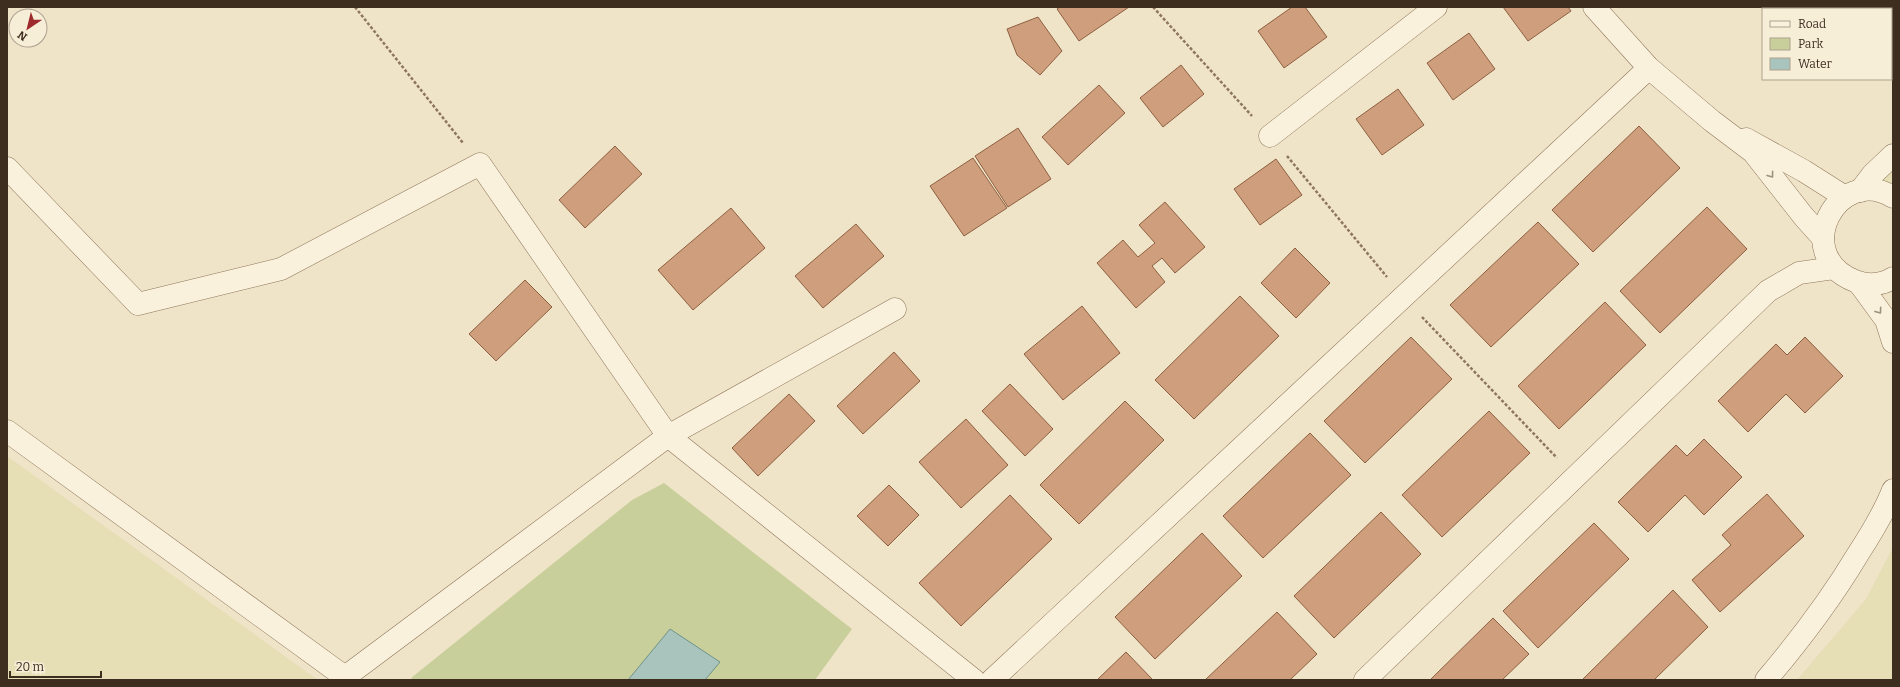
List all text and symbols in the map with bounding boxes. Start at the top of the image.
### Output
north arrow [8,8,48,48]
legend [1762,8,1892,80]
text: Road [1798,17,1826,31]
text: N [15,28,30,44]
text: Park [1798,37,1824,51]
text: Water [1798,57,1833,71]
one-way arrow [1766,171,1773,178]
one-way arrow [1874,307,1882,314]
scale bar [10,653,101,679]
text: 20 m [16,660,45,674]

